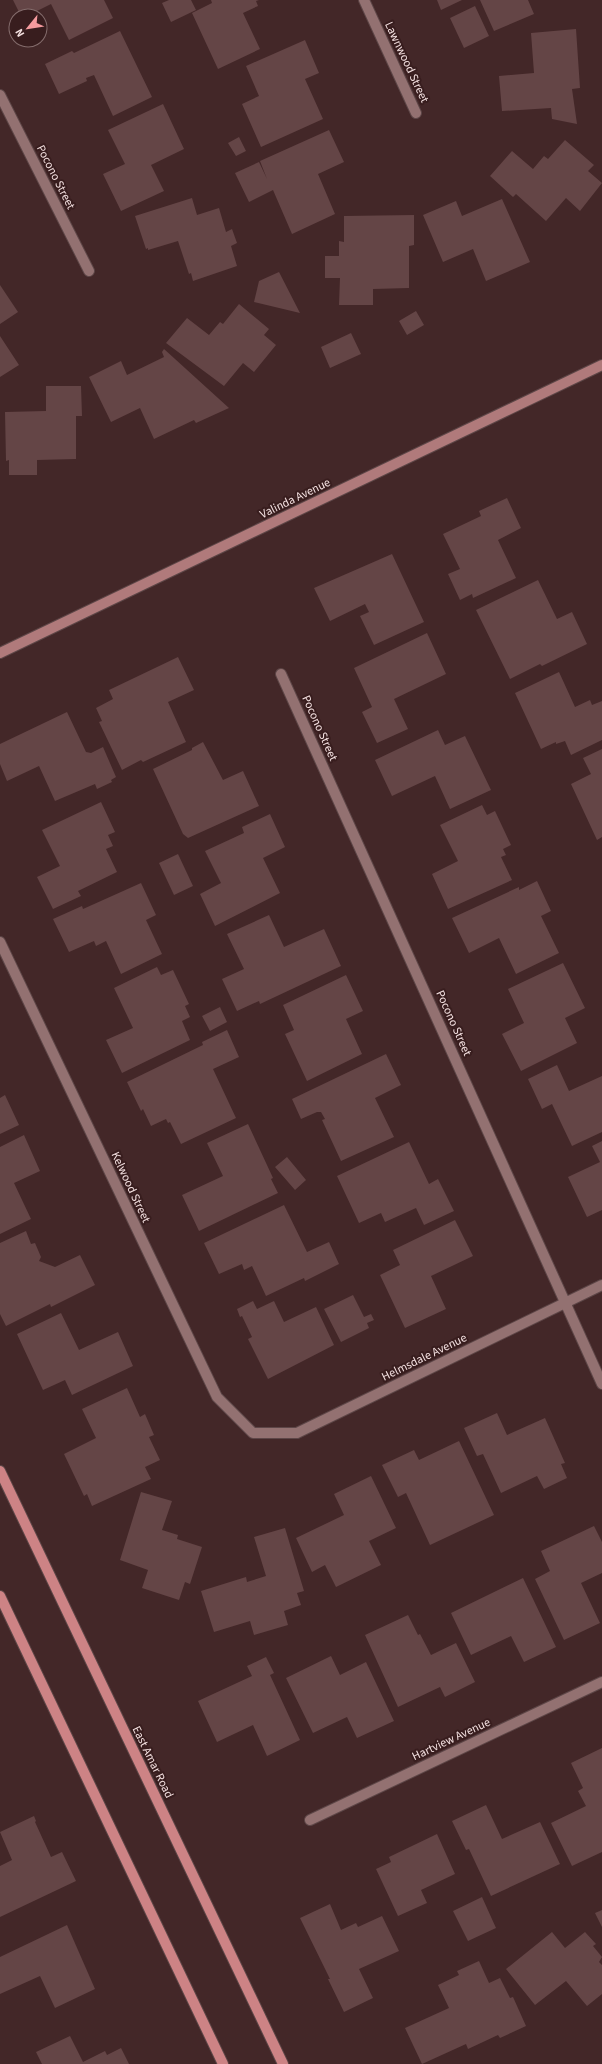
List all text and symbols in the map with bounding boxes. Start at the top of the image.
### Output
north arrow [8,8,48,48]
street label: Lawnwood Street [380,19,433,106]
text: N [11,26,28,40]
street label: Pocono Street [32,142,79,212]
street label: Valinda Avenue [257,474,333,523]
street label: Pocono Street [297,693,342,764]
street label: Pocono Street [431,988,476,1059]
street label: Kelwood Street [107,1149,154,1226]
street label: Helmsdale Avenue [379,1329,470,1385]
street label: Hartview Avenue [409,1714,493,1765]
street label: East Amar Road [128,1723,177,1801]

